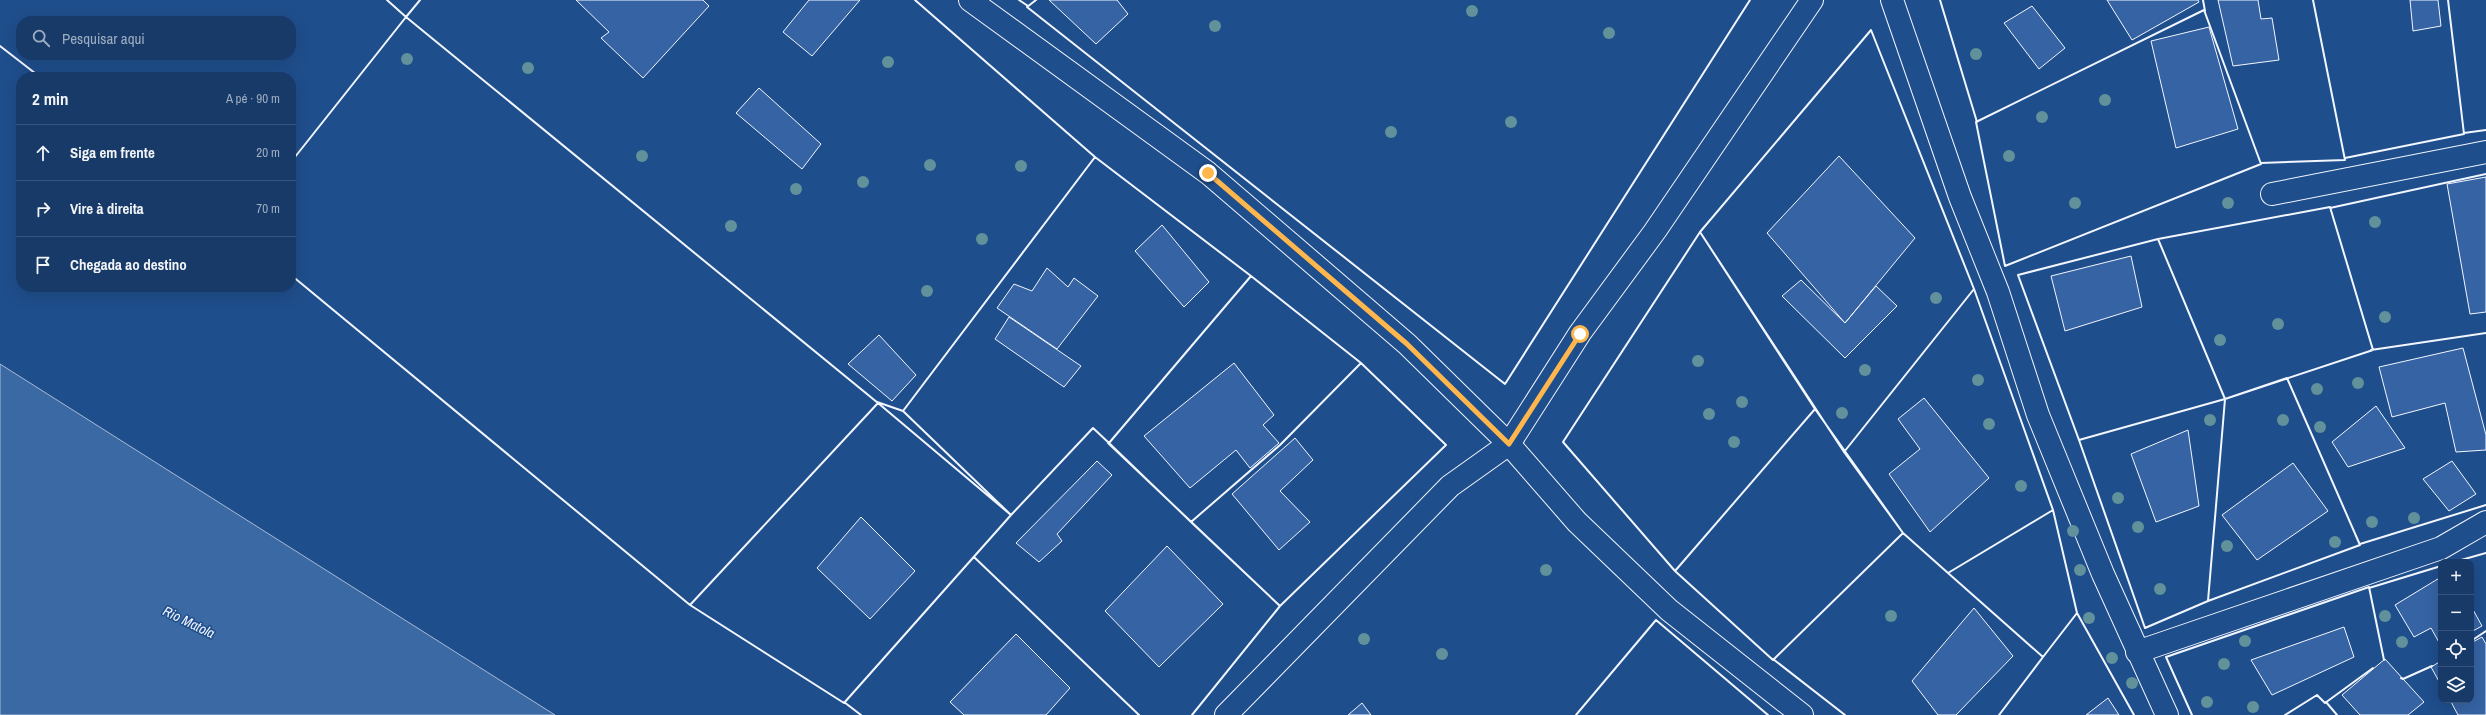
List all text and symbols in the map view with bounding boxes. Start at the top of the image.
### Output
search box [16,16,296,60]
icon: search [30,27,52,49]
text: Pesquisar aqui [62,28,145,49]
text: 2 min [32,87,68,110]
text: A pé · 90 m [226,90,280,107]
icon: ahead [32,142,54,164]
text: Siga em frente [70,142,155,163]
text: 20 m [256,144,280,161]
route end [1199,164,1217,182]
icon: right [32,198,54,220]
text: Vire à direita [70,198,144,219]
text: 70 m [256,200,280,217]
icon: arrive [32,254,54,276]
text: Chegada ao destino [70,254,187,275]
route start [1571,325,1589,343]
map controls [2438,559,2474,703]
button: + [2438,559,2474,595]
button: − [2438,595,2474,631]
water label: Rio Matola [160,602,218,642]
button: locate [2438,631,2474,667]
button: layers [2438,667,2474,703]

